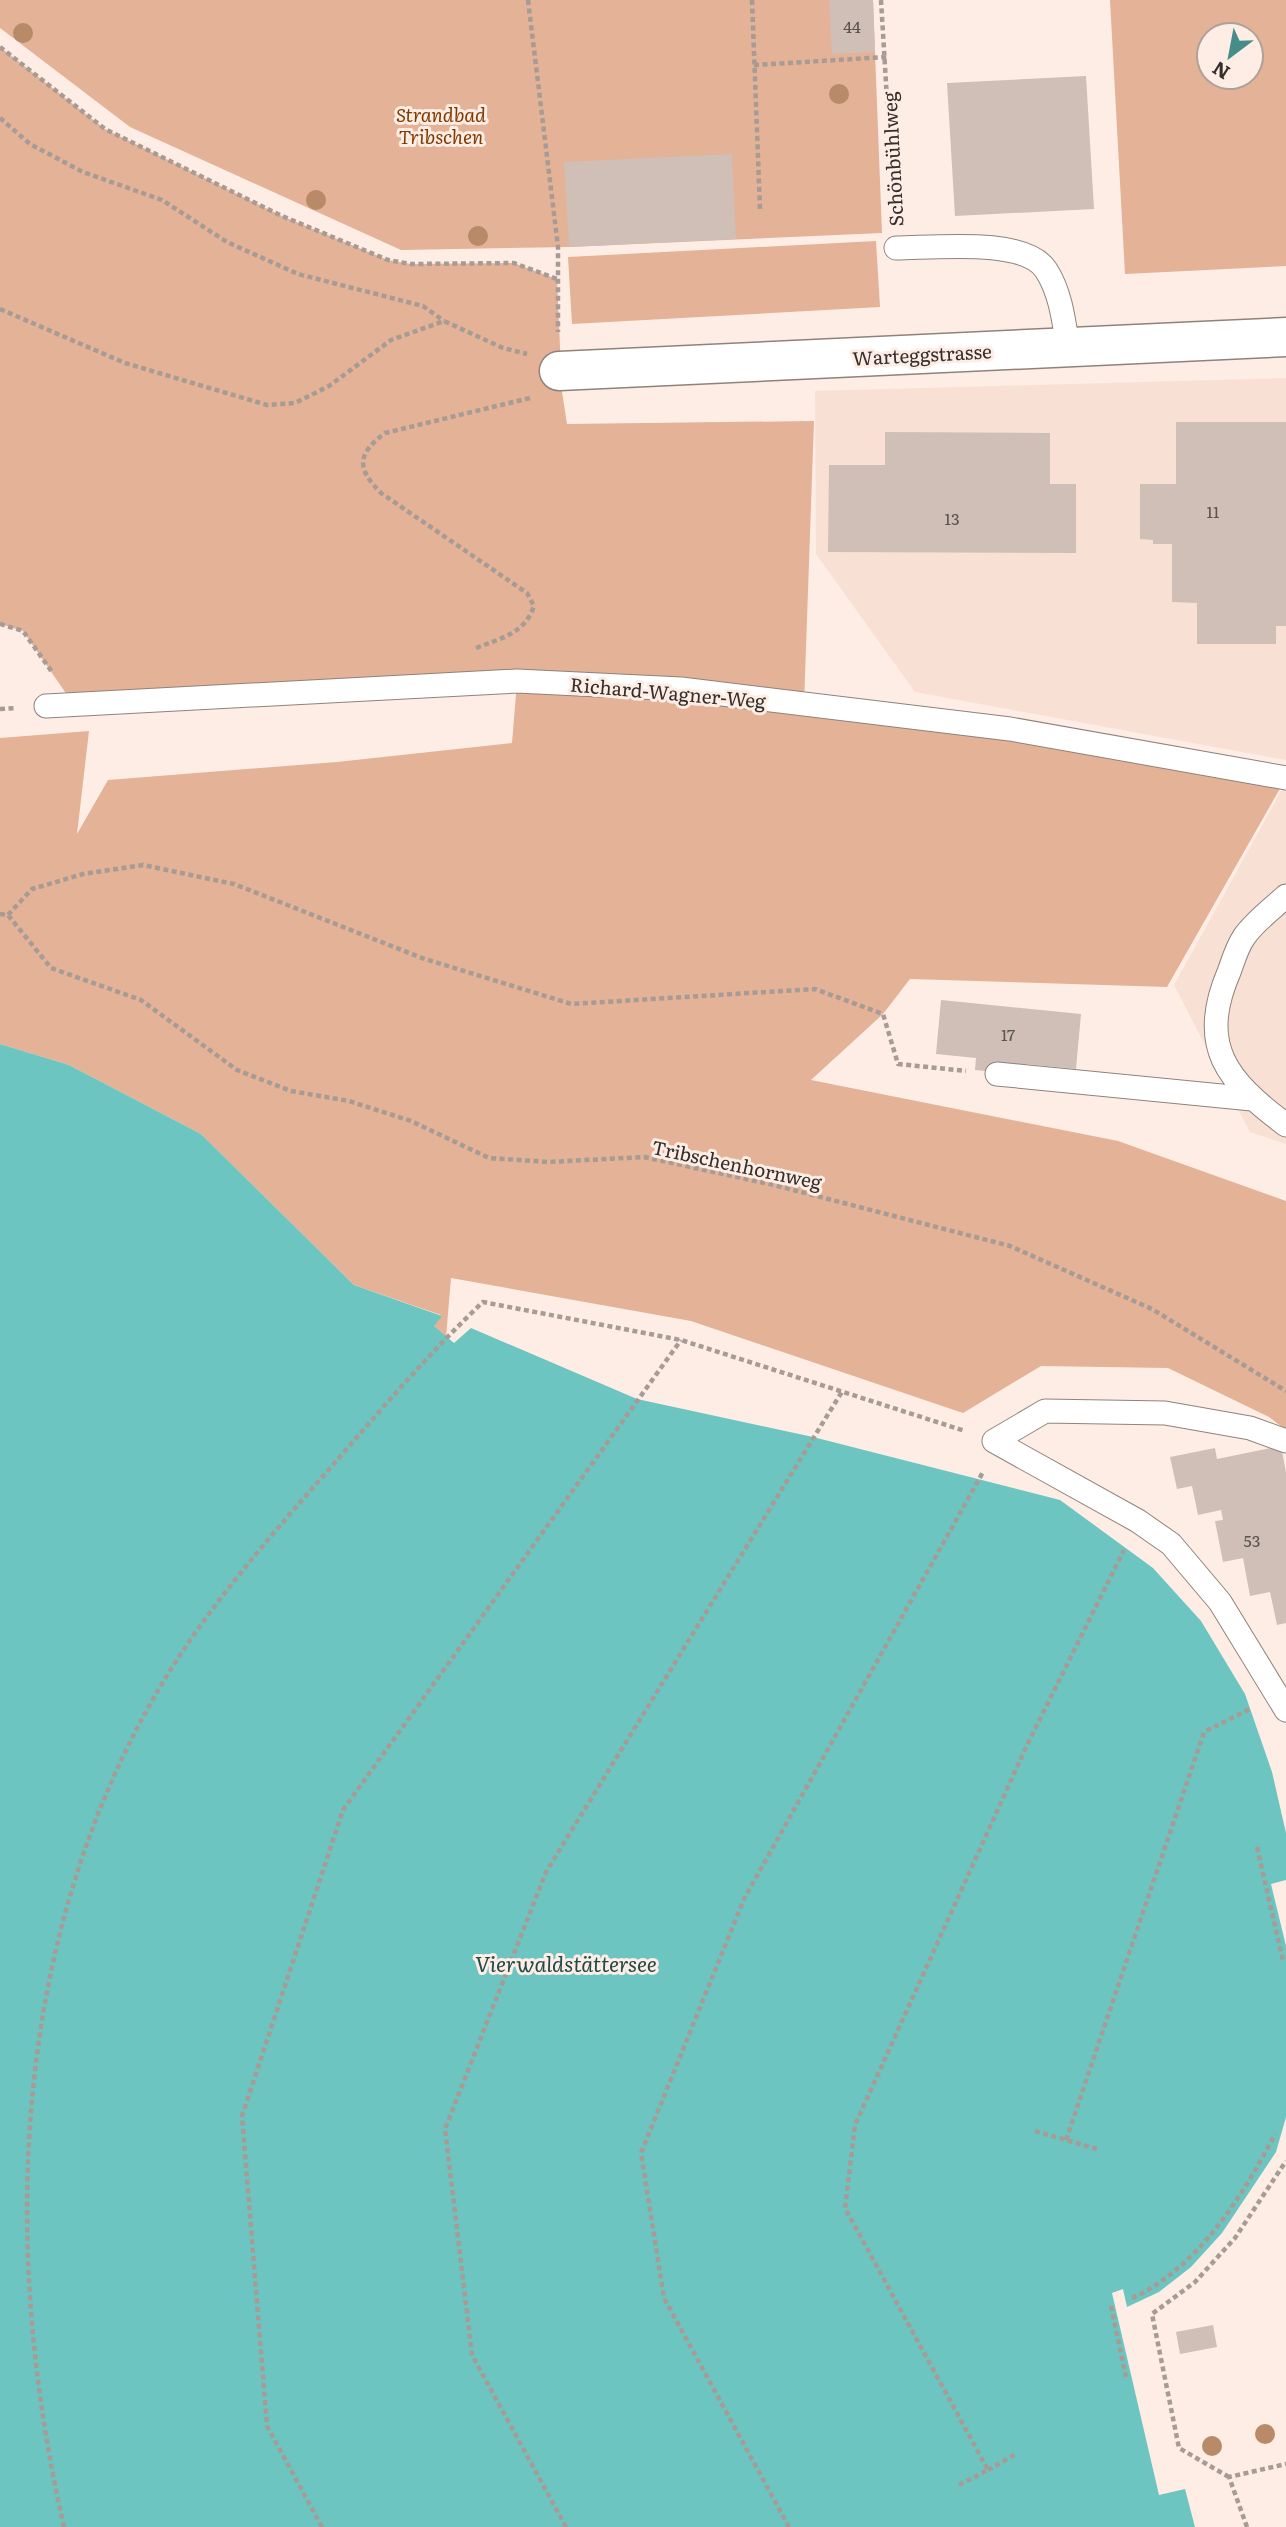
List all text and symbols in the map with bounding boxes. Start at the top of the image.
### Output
house number: 44 [843,14,861,38]
north arrow [1195,21,1265,91]
text: N [1206,55,1235,87]
street label: Schönbühlweg [874,91,910,227]
park label: Strandbad Tribschen [396,100,486,150]
street label: Warteggstrasse [852,336,993,372]
house number: 11 [1206,499,1220,523]
house number: 13 [944,506,960,530]
street label: Richard-Wagner-Weg [569,669,767,715]
house number: 17 [1001,1022,1015,1046]
street label: Tribschenhornweg [649,1132,825,1196]
house number: 53 [1244,1528,1260,1552]
water label: Vierwaldstättersee [475,1947,657,1978]

